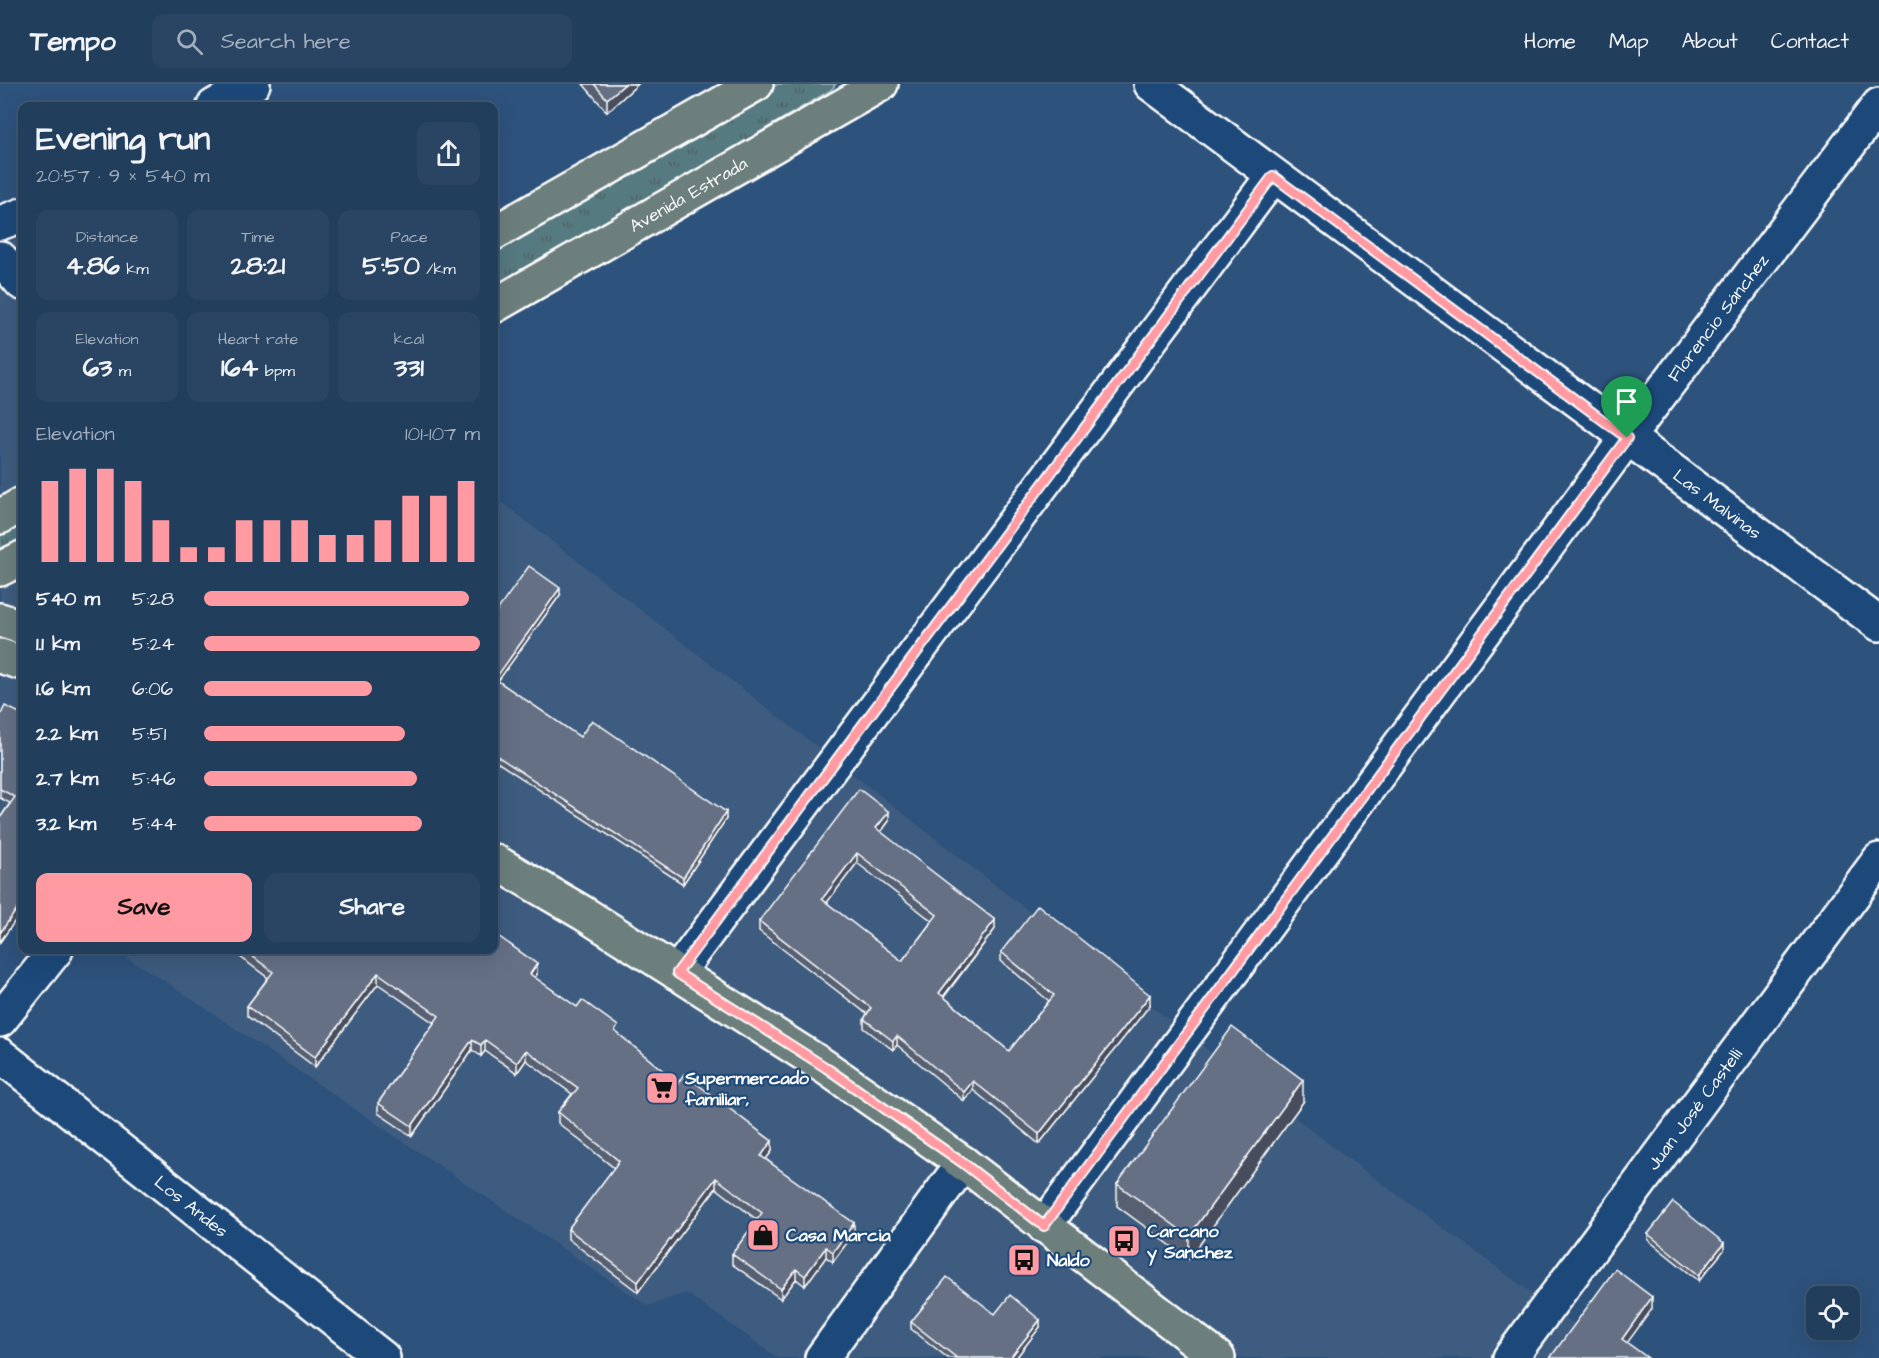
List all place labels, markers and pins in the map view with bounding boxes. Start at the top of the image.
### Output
pin [1601,376,1652,438]
place label: Supermercado familiar, [684,1066,810,1112]
supermarket icon: Supermercado familiar, [644,1070,680,1106]
shop icon: Casa Marcia [745,1217,781,1253]
place label: Carcano y Sanchez [1147,1219,1234,1266]
place label: Casa Marcia [786,1223,891,1248]
bus stop icon: Carcano y Sanchez [1106,1223,1142,1259]
bus stop icon: Naldo [1006,1242,1042,1278]
place label: Naldo [1047,1248,1091,1273]

